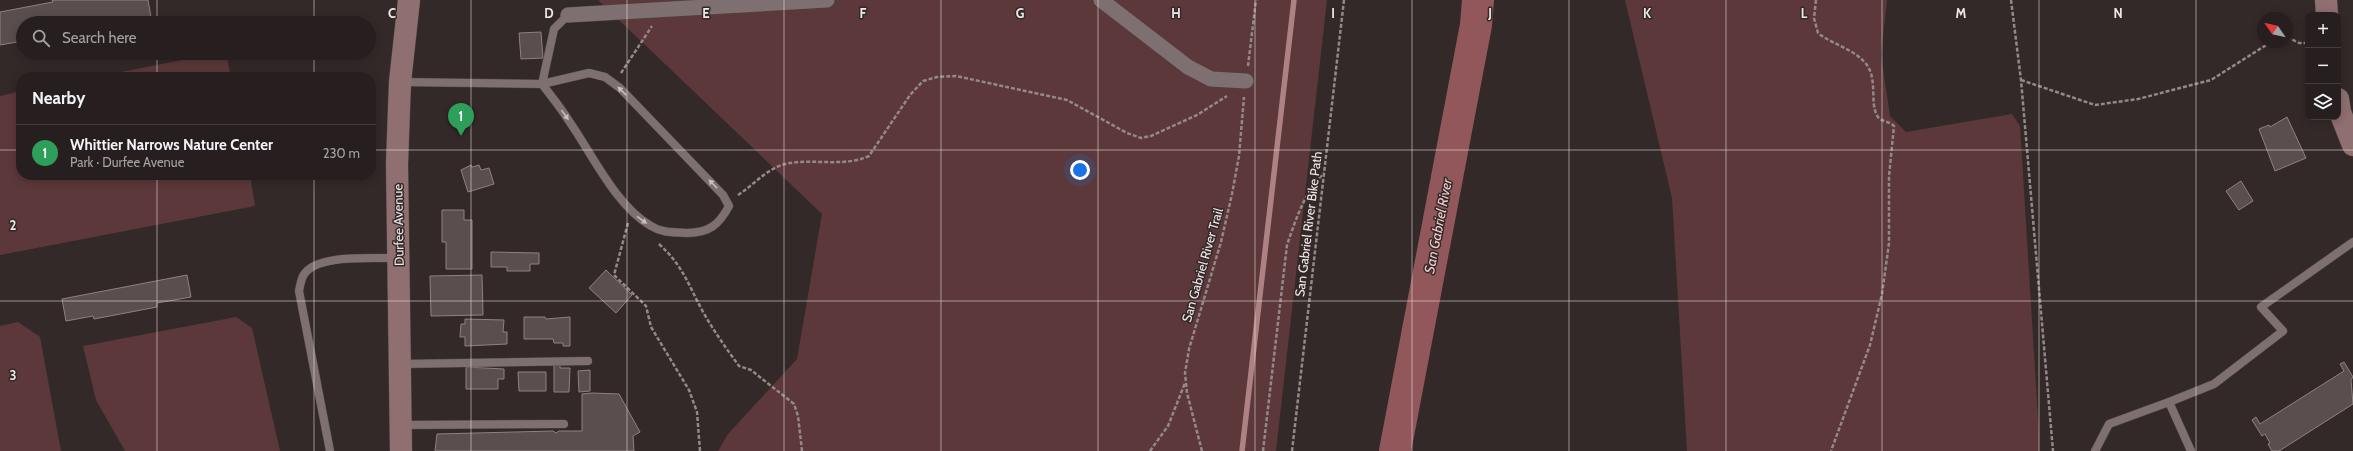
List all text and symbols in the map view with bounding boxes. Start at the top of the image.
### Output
text: C [388,5,396,21]
text: D [544,5,554,21]
text: E [702,5,710,21]
text: F [860,5,867,21]
text: G [1016,5,1025,21]
text: H [1171,5,1181,21]
text: I [1331,5,1335,21]
text: J [1487,5,1492,21]
text: K [1643,5,1652,21]
text: L [1801,5,1808,21]
text: M [1956,5,1967,21]
text: N [2113,5,2123,21]
north arrow [2257,12,2293,48]
map controls [2305,12,2341,120]
button: + [2305,12,2341,48]
search box [16,16,376,60]
icon: search [30,27,52,49]
text: Search here [62,29,137,47]
button: − [2305,48,2341,84]
button: layers [2305,84,2341,120]
one-way arrow [617,86,627,96]
text: Nearby [32,88,85,108]
pin: 1 [448,103,474,136]
one-way arrow [561,110,570,121]
text: Whittier Narrows Nature Center [70,136,273,154]
text: 1 [43,145,47,161]
text: 230 m [323,145,360,161]
street label: San Gabriel River Bike Path [1291,150,1325,298]
text: Park · Durfee Avenue [70,154,184,170]
your location [1070,160,1090,180]
water label: San Gabriel River [1420,176,1456,275]
one-way arrow [708,179,717,189]
street label: Durfee Avenue [389,184,407,266]
street label: San Gabriel River Trail [1178,206,1226,324]
one-way arrow [636,216,647,224]
text: 2 [10,217,17,233]
text: 3 [9,367,17,383]

